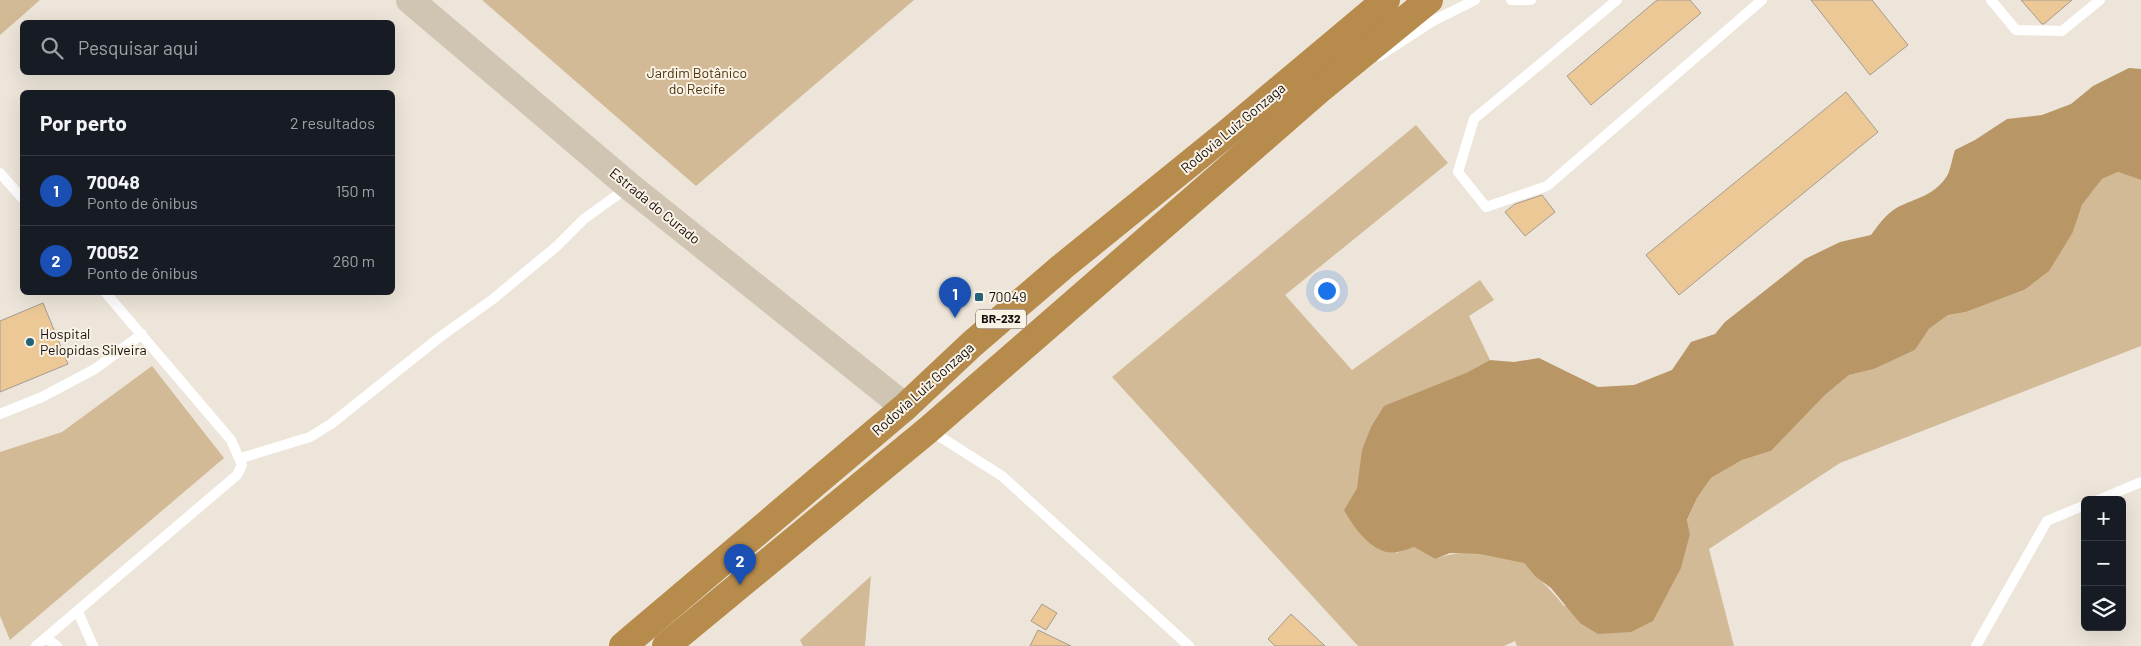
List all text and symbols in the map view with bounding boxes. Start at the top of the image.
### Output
search box [20,20,395,75]
icon: search [38,34,66,62]
text: Pesquisar aqui [78,36,198,59]
park label: Jardim Botânico do Recife [647,64,747,97]
street label: Rodovia Luiz Gonzaga [1177,79,1288,176]
text: Por perto [40,110,127,135]
text: 2 resultados [290,113,375,132]
street label: Estrada do Curado [607,164,704,247]
text: 70048 [87,170,140,193]
text: 1 [53,181,59,200]
text: 150 m [336,181,375,200]
text: Ponto de ônibus [87,193,198,212]
text: 70052 [87,240,139,263]
text: 2 [52,251,60,270]
text: 260 m [333,251,375,270]
text: Ponto de ônibus [87,263,198,282]
pin: 1 [939,277,971,318]
your location [1314,278,1340,304]
place label: 70049 [989,288,1026,305]
marker: 70049 [973,291,985,303]
road number: BR-232 [976,310,1026,328]
place label: Hospital Pelopidas Silveira [40,325,147,358]
marker: Hospital Pelopidas Silveira [24,336,36,348]
street label: Rodovia Luiz Gonzaga [868,338,977,439]
map controls [2081,496,2126,631]
button: + [2081,496,2126,541]
button: − [2081,541,2126,586]
pin: 2 [724,544,756,585]
button: layers [2081,586,2126,631]

